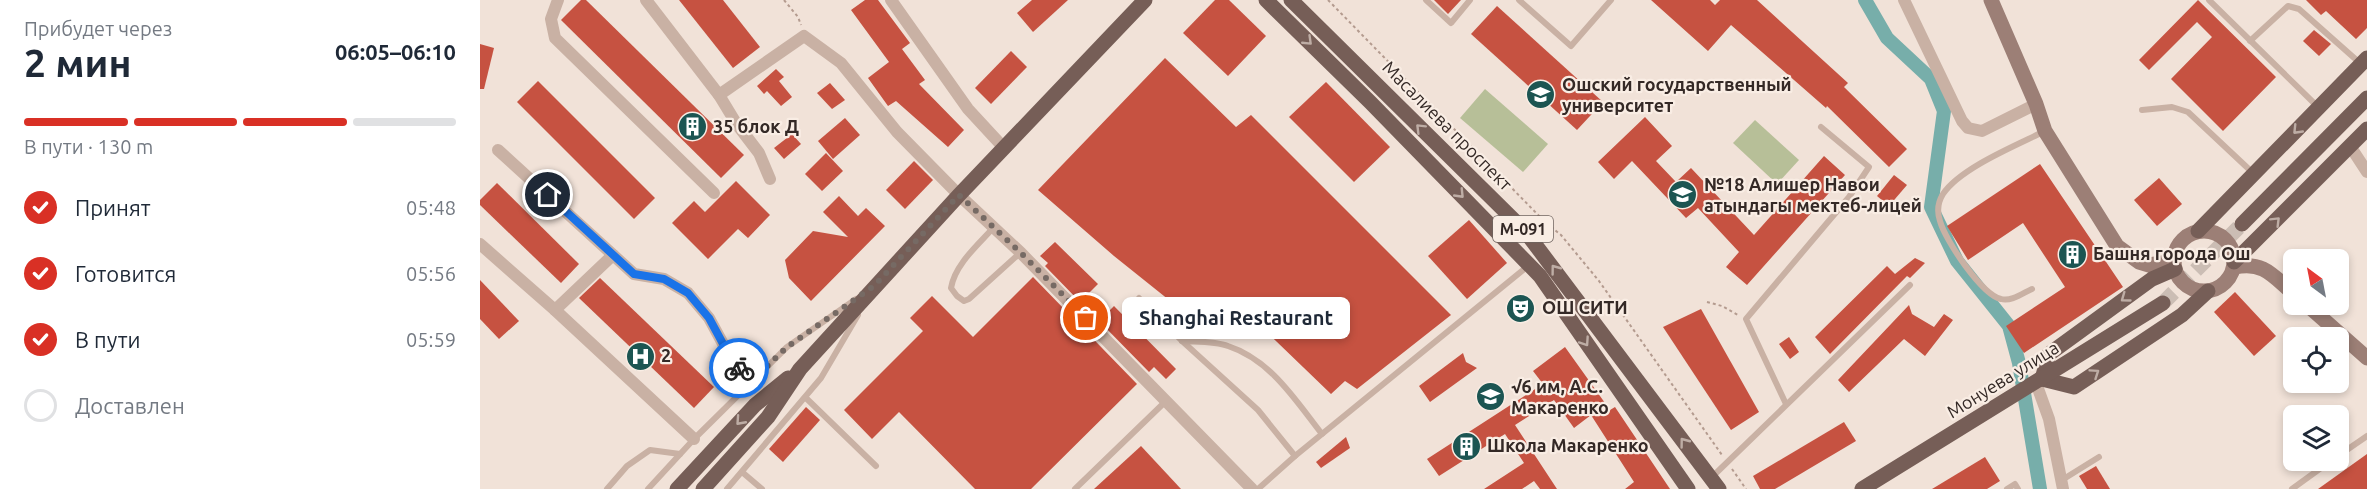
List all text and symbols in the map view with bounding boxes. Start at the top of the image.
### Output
text: Прибудет через [24,17,172,40]
one-way arrow [1300,33,1311,44]
text: 06:05–06:10 [335,39,456,64]
text: 2 мин [24,41,132,84]
street label: Масалиева проспект [1379,57,1516,194]
place label: Ошский государственный университет [1562,74,1792,115]
school or university icon: Ошский государственный университет [1525,79,1557,111]
building icon: 35 блок Д [676,111,708,143]
place label: 35 блок Д [713,116,799,136]
one-way arrow [2293,122,2304,133]
one-way arrow [1417,124,1428,135]
text: В пути · 130 m [24,135,153,158]
pin [522,169,573,220]
place label: №18 Алишер Навои атындагы мектеб-лицей [1704,174,1922,215]
icon: home [531,178,564,211]
school or university icon: №18 Алишер Навои атындагы мектеб-лицей [1667,179,1699,211]
one-way arrow [1452,187,1463,198]
icon: check [24,191,57,224]
text: Принят [75,195,151,220]
text: 05:48 [406,196,456,219]
road number: М-091 [1493,216,1553,242]
one-way arrow [2268,217,2279,228]
building icon: Башня города Ош [2056,238,2088,270]
place label: Башня города Ош [2093,243,2250,263]
north arrow [2283,249,2349,315]
map controls [2283,249,2349,471]
icon: check [24,257,57,290]
text: Готовится [75,261,176,286]
text: 05:56 [406,262,456,285]
one-way arrow [1551,264,1562,275]
one-way arrow [2121,291,2132,302]
pin [1060,292,1111,343]
theatre icon: ОШ СИТИ [1505,292,1537,324]
callout: Shanghai Restaurant [1122,297,1350,339]
place label: ОШ СИТИ [1542,297,1628,317]
icon: bag [1069,301,1102,334]
text: Shanghai Restaurant [1139,306,1333,329]
icon: check [24,323,57,356]
text: В пути [75,327,141,352]
button: locate [2283,327,2349,393]
text: 05:59 [406,328,456,351]
one-way arrow [1578,336,1589,347]
street label: Монуева улица [1943,337,2062,422]
courier [709,338,769,398]
hospital icon: 2 [624,340,656,372]
place label: 2 [661,345,671,365]
icon: bike [723,352,756,385]
one-way arrow [2088,369,2099,380]
place label: √6 им, А.С. Макаренко [1511,376,1609,417]
school or university icon: √6 им, А.С. Макаренко [1474,381,1506,413]
text: Доставлен [75,393,185,418]
button: layers [2283,405,2349,471]
one-way arrow [736,414,747,424]
building icon: Школа Макаренко [1450,430,1482,462]
place label: Школа Макаренко [1487,435,1649,455]
one-way arrow [1680,437,1691,448]

